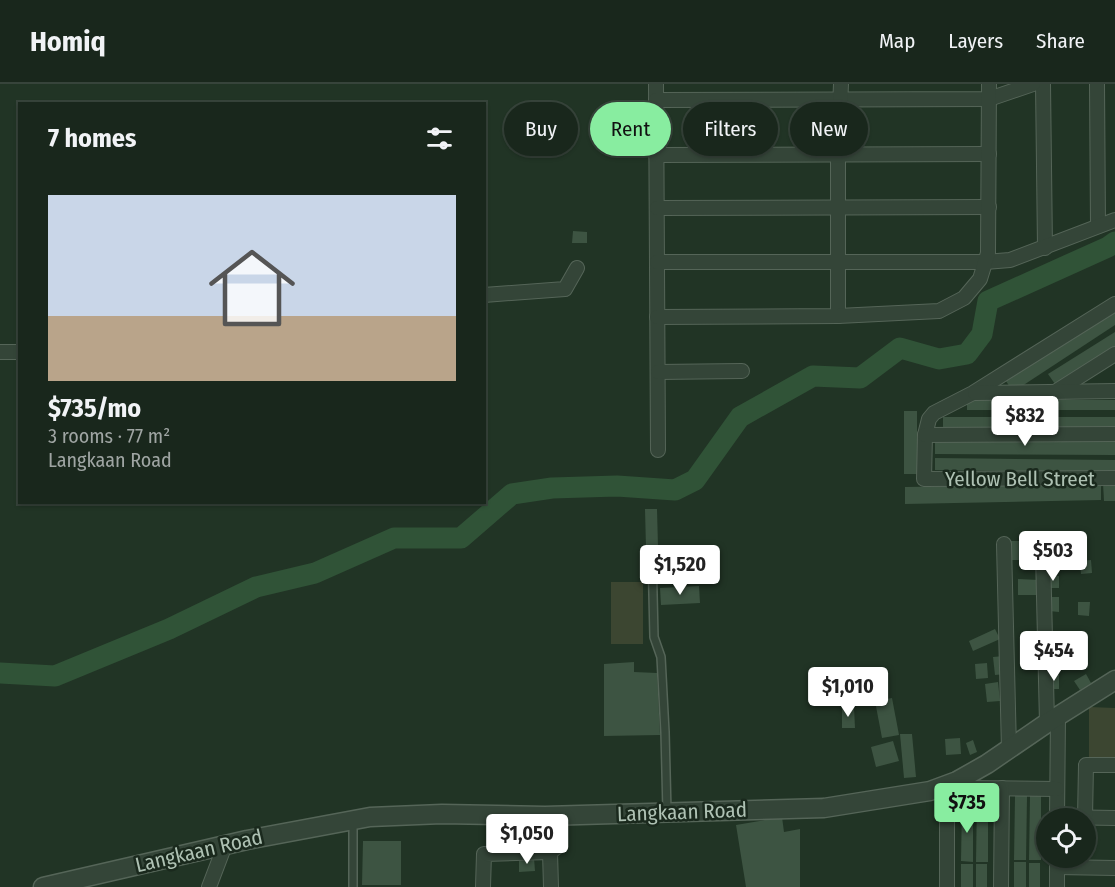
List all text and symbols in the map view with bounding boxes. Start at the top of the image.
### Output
text: Homiq [30,25,106,58]
text: Map [879,28,915,54]
text: Layers [948,28,1003,54]
text: Share [1036,28,1085,54]
chip: Buy [504,102,578,156]
chip: Rent [590,102,671,156]
chip: Filters [683,102,778,156]
chip: New [790,102,868,156]
icon: filters [423,122,456,155]
text: 7 homes [48,123,136,154]
icon: home [198,234,306,342]
text: $735/mo [48,393,141,424]
pin: $832 [989,396,1061,447]
text: $832 [1005,403,1045,427]
text: 3 rooms · 77 m² [48,424,170,448]
text: Langkaan Road [48,448,172,472]
street label: Yellow Bell Street [945,466,1095,492]
pin: $503 [1017,531,1089,582]
text: $503 [1033,538,1073,562]
pin: $1,520 [631,545,729,596]
text: $1,520 [654,552,706,576]
pin: $454 [1018,631,1090,682]
text: $454 [1034,638,1074,662]
pin: $1,010 [799,667,897,718]
text: $1,010 [822,674,874,698]
pin: $735 [931,783,1003,834]
text: $735 [948,790,986,814]
street label: Langkaan Road [617,797,747,827]
map controls [1036,808,1096,868]
button: locate [1036,808,1096,868]
pin: $1,050 [478,814,576,865]
text: $1,050 [500,821,554,845]
street label: Langkaan Road [133,824,265,878]

